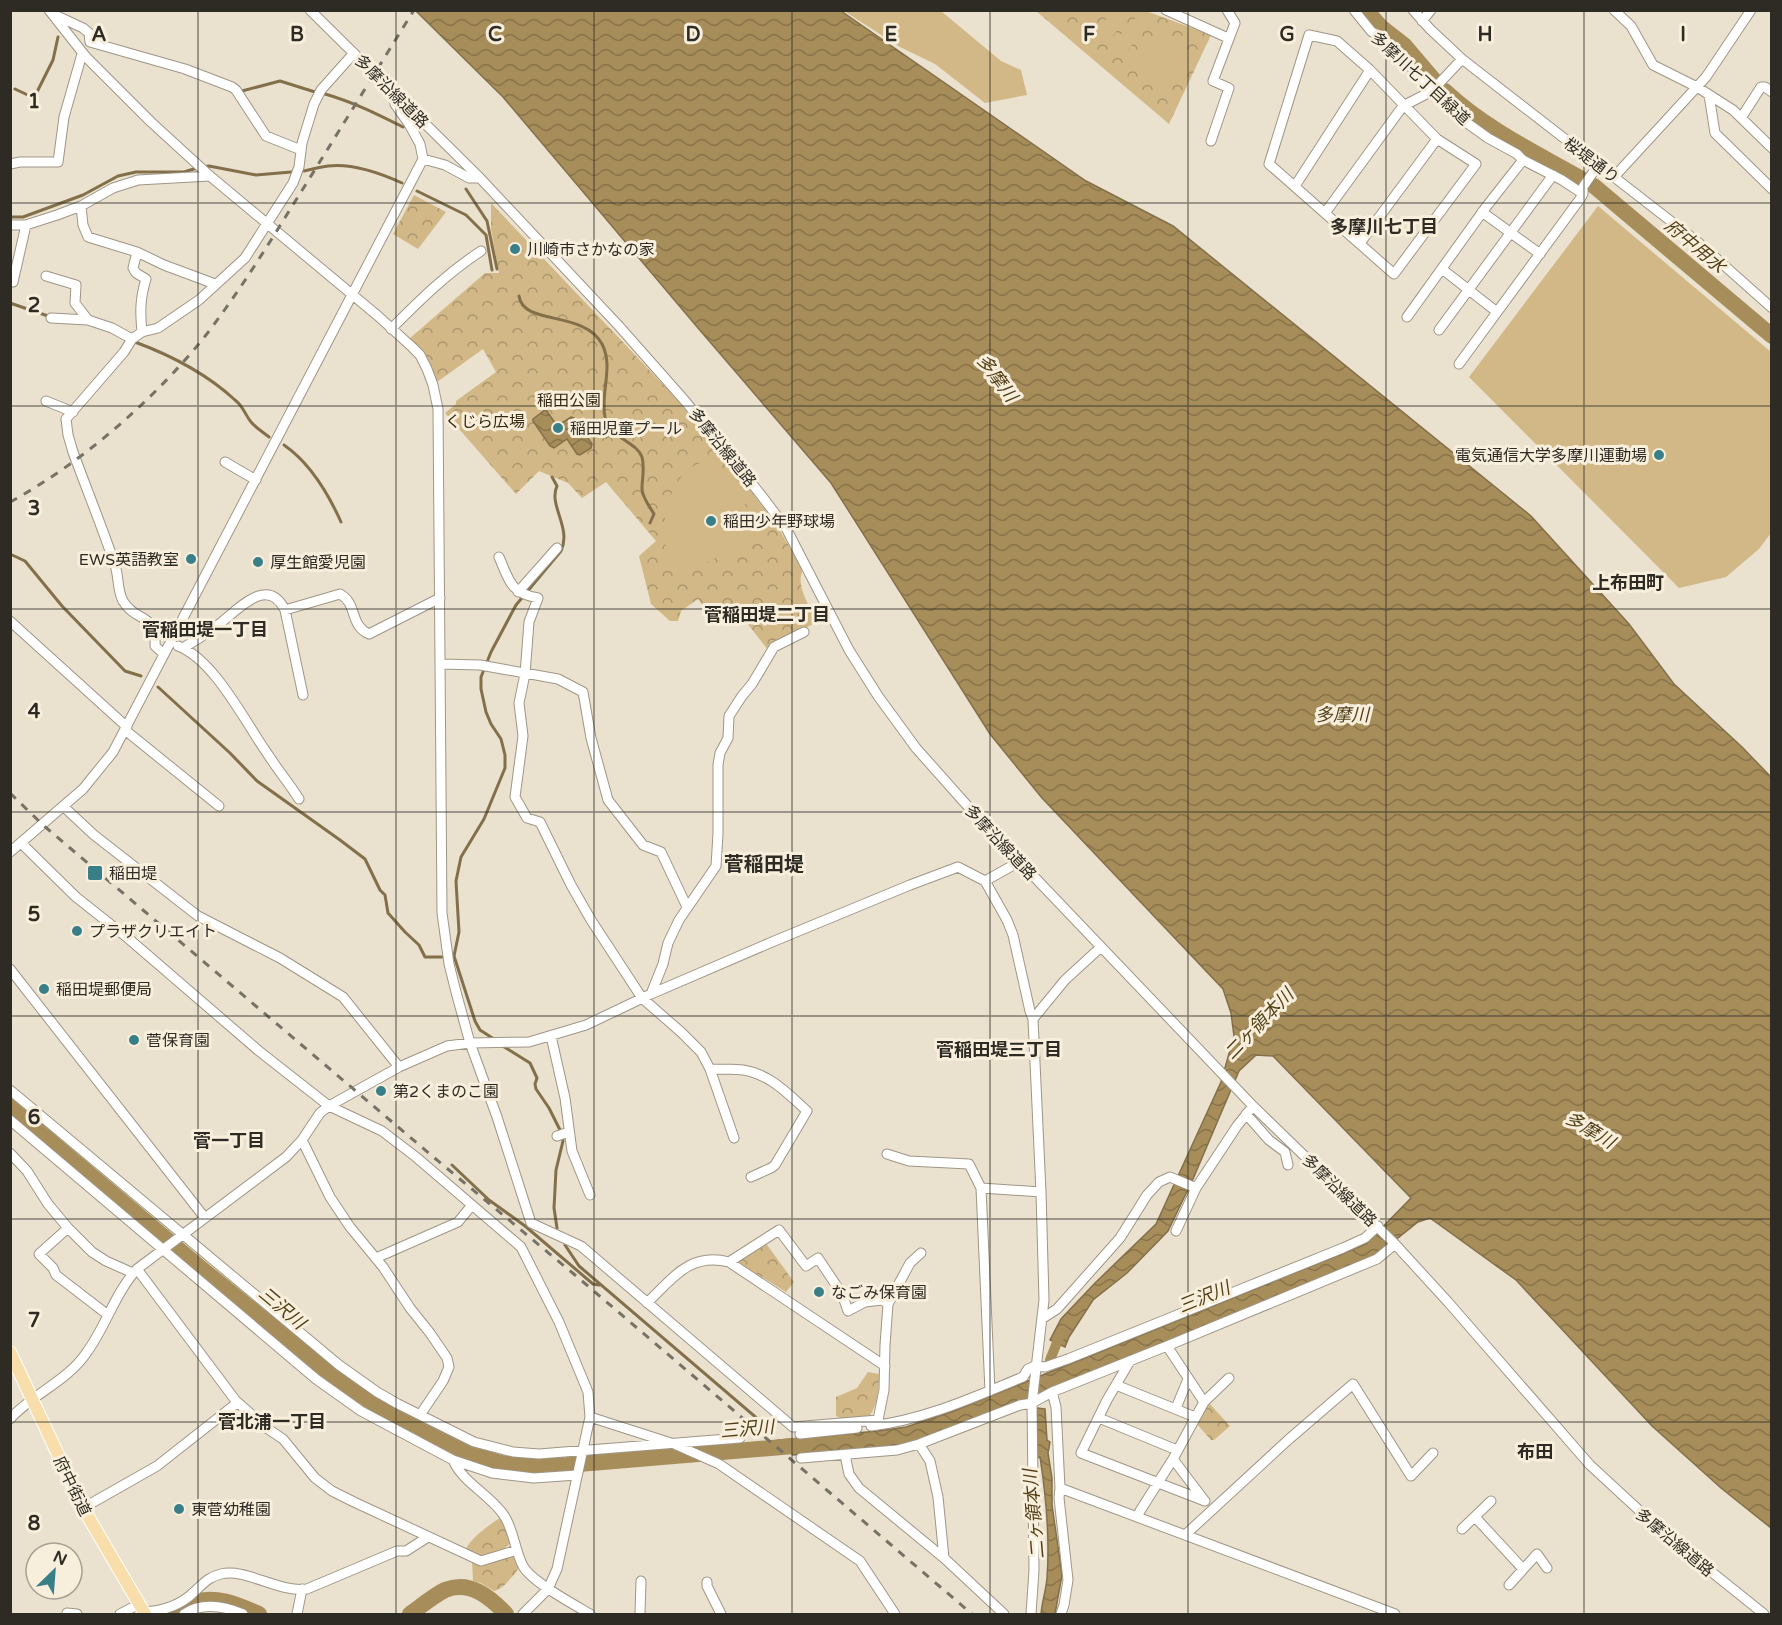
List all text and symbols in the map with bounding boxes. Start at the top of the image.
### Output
text: A [92,23,107,47]
text: B [290,23,304,47]
text: C [488,23,502,47]
text: D [685,23,701,47]
text: E [885,23,898,47]
text: F [1083,23,1095,47]
text: G [1279,23,1295,47]
text: H [1477,23,1493,47]
text: I [1680,23,1686,47]
street label: 多摩川七丁目緑道 [1367,28,1474,130]
street label: 多摩沿線道路 [350,51,432,133]
text: 1 [28,90,40,114]
street label: 桜堤通り [1560,134,1623,188]
water label: 府中用水 [1660,214,1731,279]
district label: 多摩川七丁目 [1330,216,1438,238]
place label: 川崎市さかなの家 [527,240,655,260]
marker: 川崎市さかなの家 [508,242,522,256]
text: 2 [28,294,40,318]
water label: 多摩川 [972,350,1023,408]
park label: 稲田公園 [537,391,601,411]
street label: 多摩沿線道路 [684,404,760,491]
park label: くじら広場 [445,412,525,432]
place label: 稲田児童プール [570,419,682,439]
marker: 稲田児童プール [551,421,565,435]
place label: 電気通信大学多摩川運動場 [1455,446,1647,466]
marker: 電気通信大学多摩川運動場 [1652,448,1666,462]
text: 3 [28,497,40,521]
place label: 稲田少年野球場 [723,512,835,532]
marker: 稲田少年野球場 [704,514,718,528]
place label: EWS英語教室 [79,550,179,570]
marker: EWS英語教室 [184,552,198,566]
place label: 厚生館愛児園 [270,553,366,573]
marker: 厚生館愛児園 [251,555,265,569]
district label: 上布田町 [1592,572,1664,594]
district label: 菅稲田堤二丁目 [704,604,830,626]
district label: 菅稲田堤一丁目 [142,619,268,641]
text: 4 [28,700,41,724]
water label: 多摩川 [1315,704,1371,726]
street label: 多摩沿線道路 [960,801,1040,885]
district label: 菅稲田堤 [724,853,804,877]
marker: 稲田堤 [86,864,104,882]
place label: 稲田堤 [109,864,157,884]
text: 5 [28,903,40,927]
place label: プラザクリエイト [89,922,217,942]
marker: プラザクリエイト [70,924,84,938]
place label: 稲田堤郵便局 [56,980,152,1000]
marker: 稲田堤郵便局 [37,982,51,996]
water label: 二ヶ領本川 [1220,983,1300,1064]
place label: 菅保育園 [146,1031,210,1051]
marker: 菅保育園 [127,1033,141,1047]
district label: 菅稲田堤三丁目 [936,1039,1062,1061]
place label: 第2くまのこ園 [393,1082,499,1102]
marker: 第2くまのこ園 [374,1084,388,1098]
text: 6 [28,1106,40,1130]
water label: 多摩川 [1561,1107,1621,1154]
district label: 菅一丁目 [193,1130,265,1152]
street label: 多摩沿線道路 [1298,1150,1381,1231]
water label: 三沢川 [1175,1276,1235,1317]
water label: 三沢川 [254,1282,311,1335]
place label: なごみ保育園 [831,1283,927,1303]
marker: なごみ保育園 [812,1285,826,1299]
text: 7 [28,1309,40,1333]
district label: 菅北浦一丁目 [218,1411,326,1433]
water label: 三沢川 [719,1416,777,1442]
district label: 布田 [1517,1441,1553,1463]
street label: 府中街道 [49,1453,95,1520]
water label: 二ヶ領本川 [1019,1466,1049,1560]
place label: 東菅幼稚園 [191,1500,271,1520]
marker: 東菅幼稚園 [172,1502,186,1516]
street label: 多摩沿線道路 [1631,1504,1718,1581]
text: 8 [28,1512,40,1536]
north arrow [24,1541,84,1601]
text: N [50,1547,70,1570]

